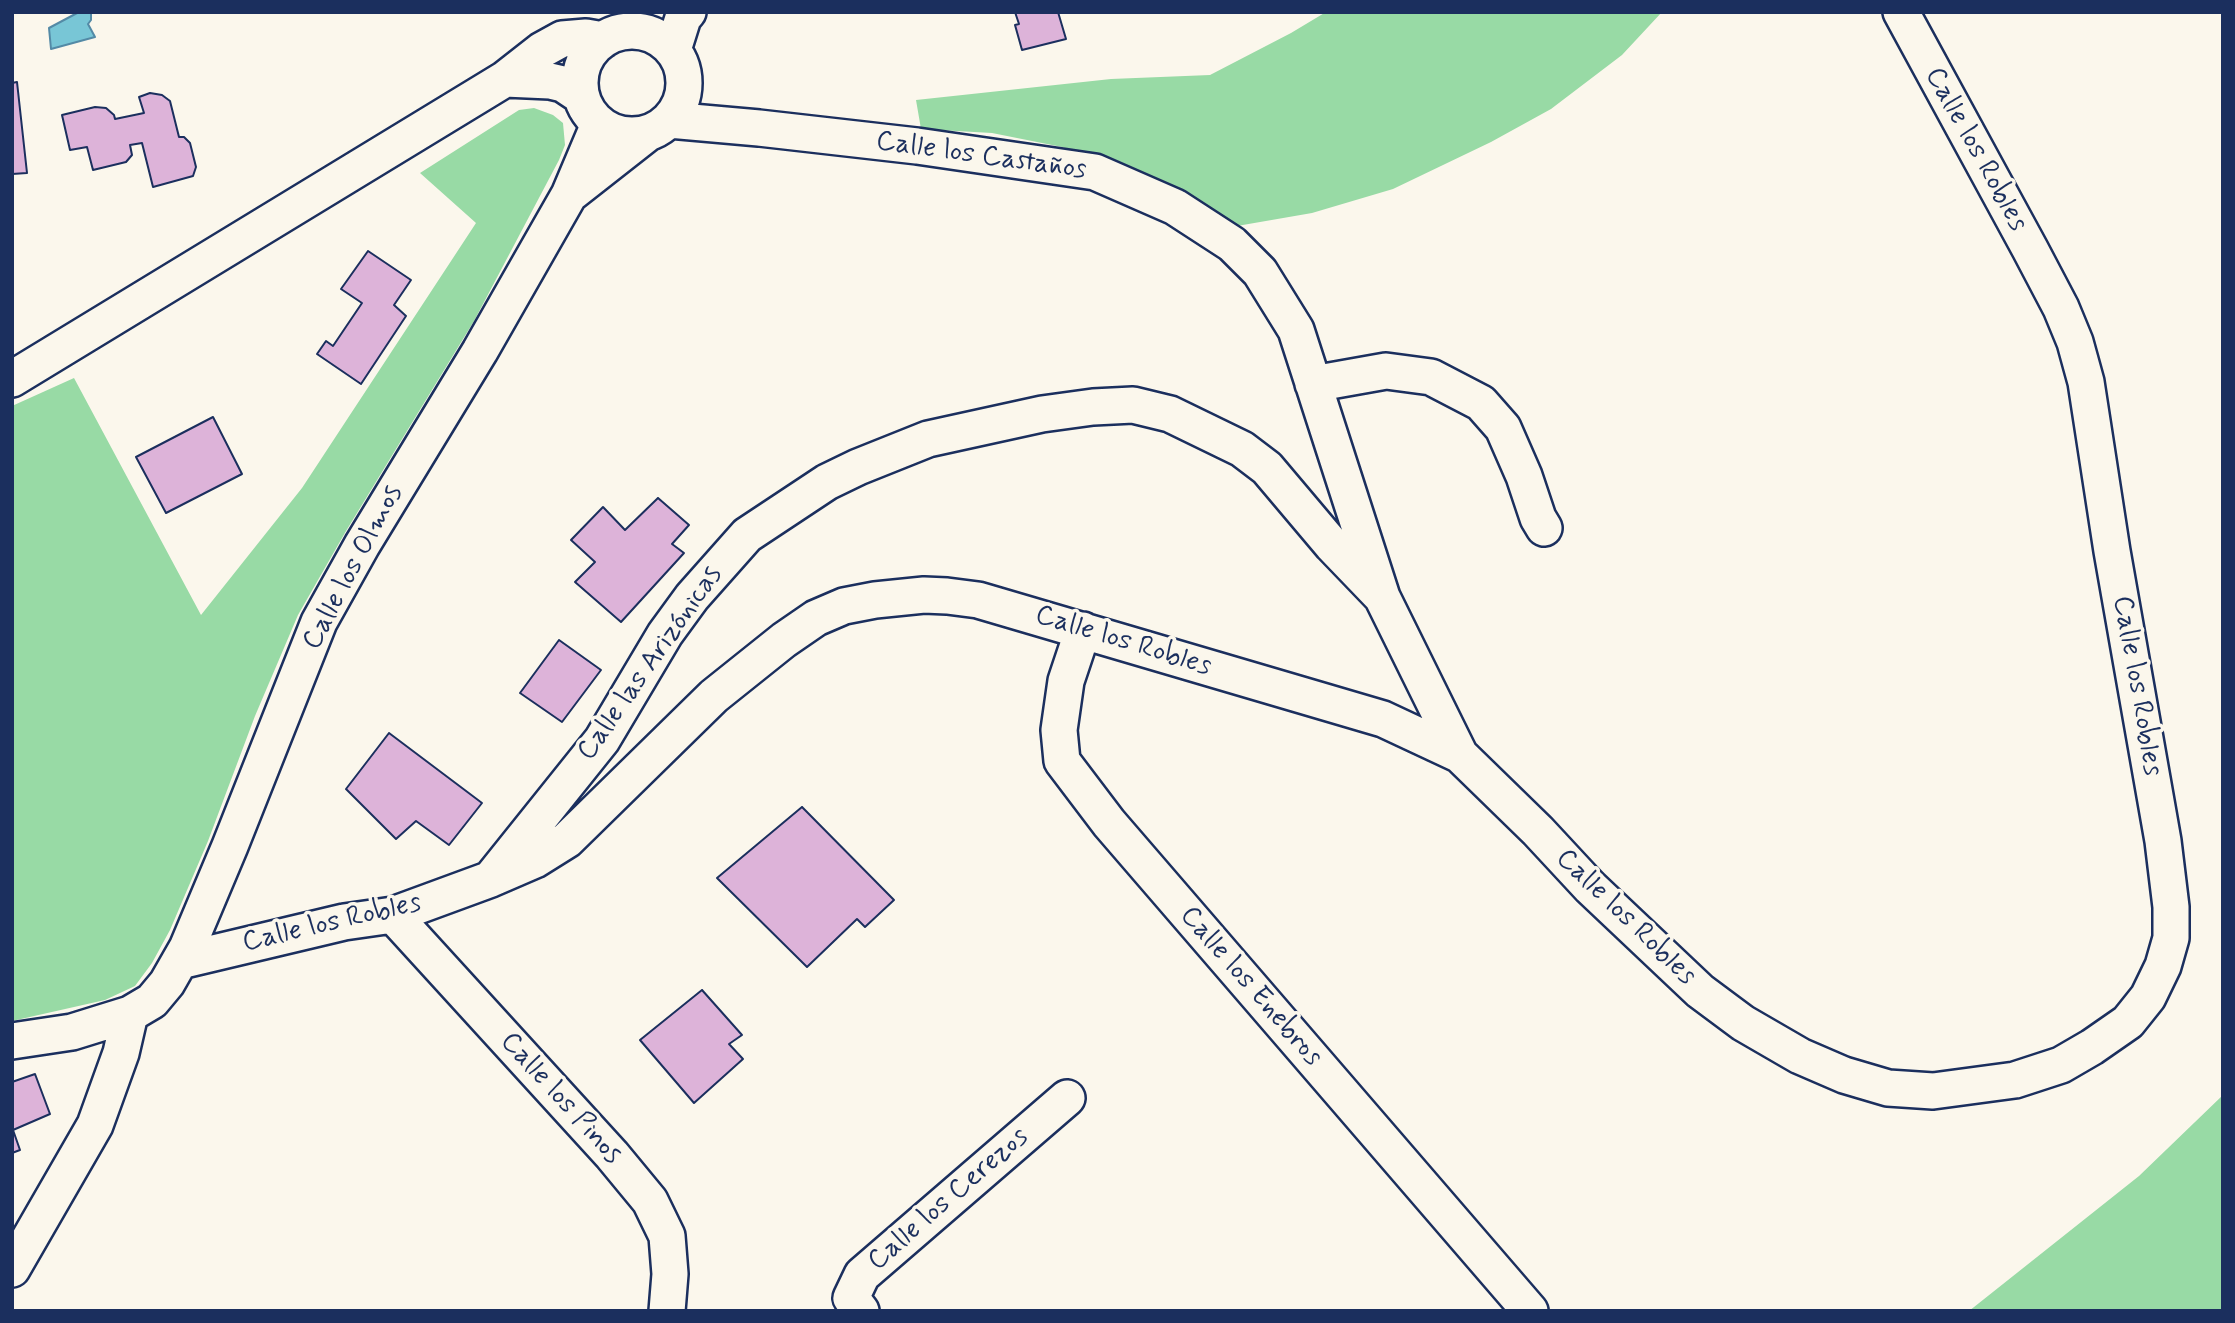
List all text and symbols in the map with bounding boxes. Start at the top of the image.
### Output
street label: Calle los Robles [1916,62,2034,238]
street label: Calle los Castaños [874,126,1088,188]
street label: Calle los Olmos [297,480,411,656]
street label: Calle las Arizónicas [571,560,731,768]
street label: Calle los Robles [2104,593,2168,779]
street label: Calle los Robles [1031,599,1215,685]
street label: Calle los Robles [1548,843,1702,993]
street label: Calle los Robles [239,887,425,961]
street label: Calle los Enebros [1171,900,1329,1074]
street label: Calle los Pinos [492,1026,628,1172]
street label: Calle los Cerezos [862,1121,1036,1279]

